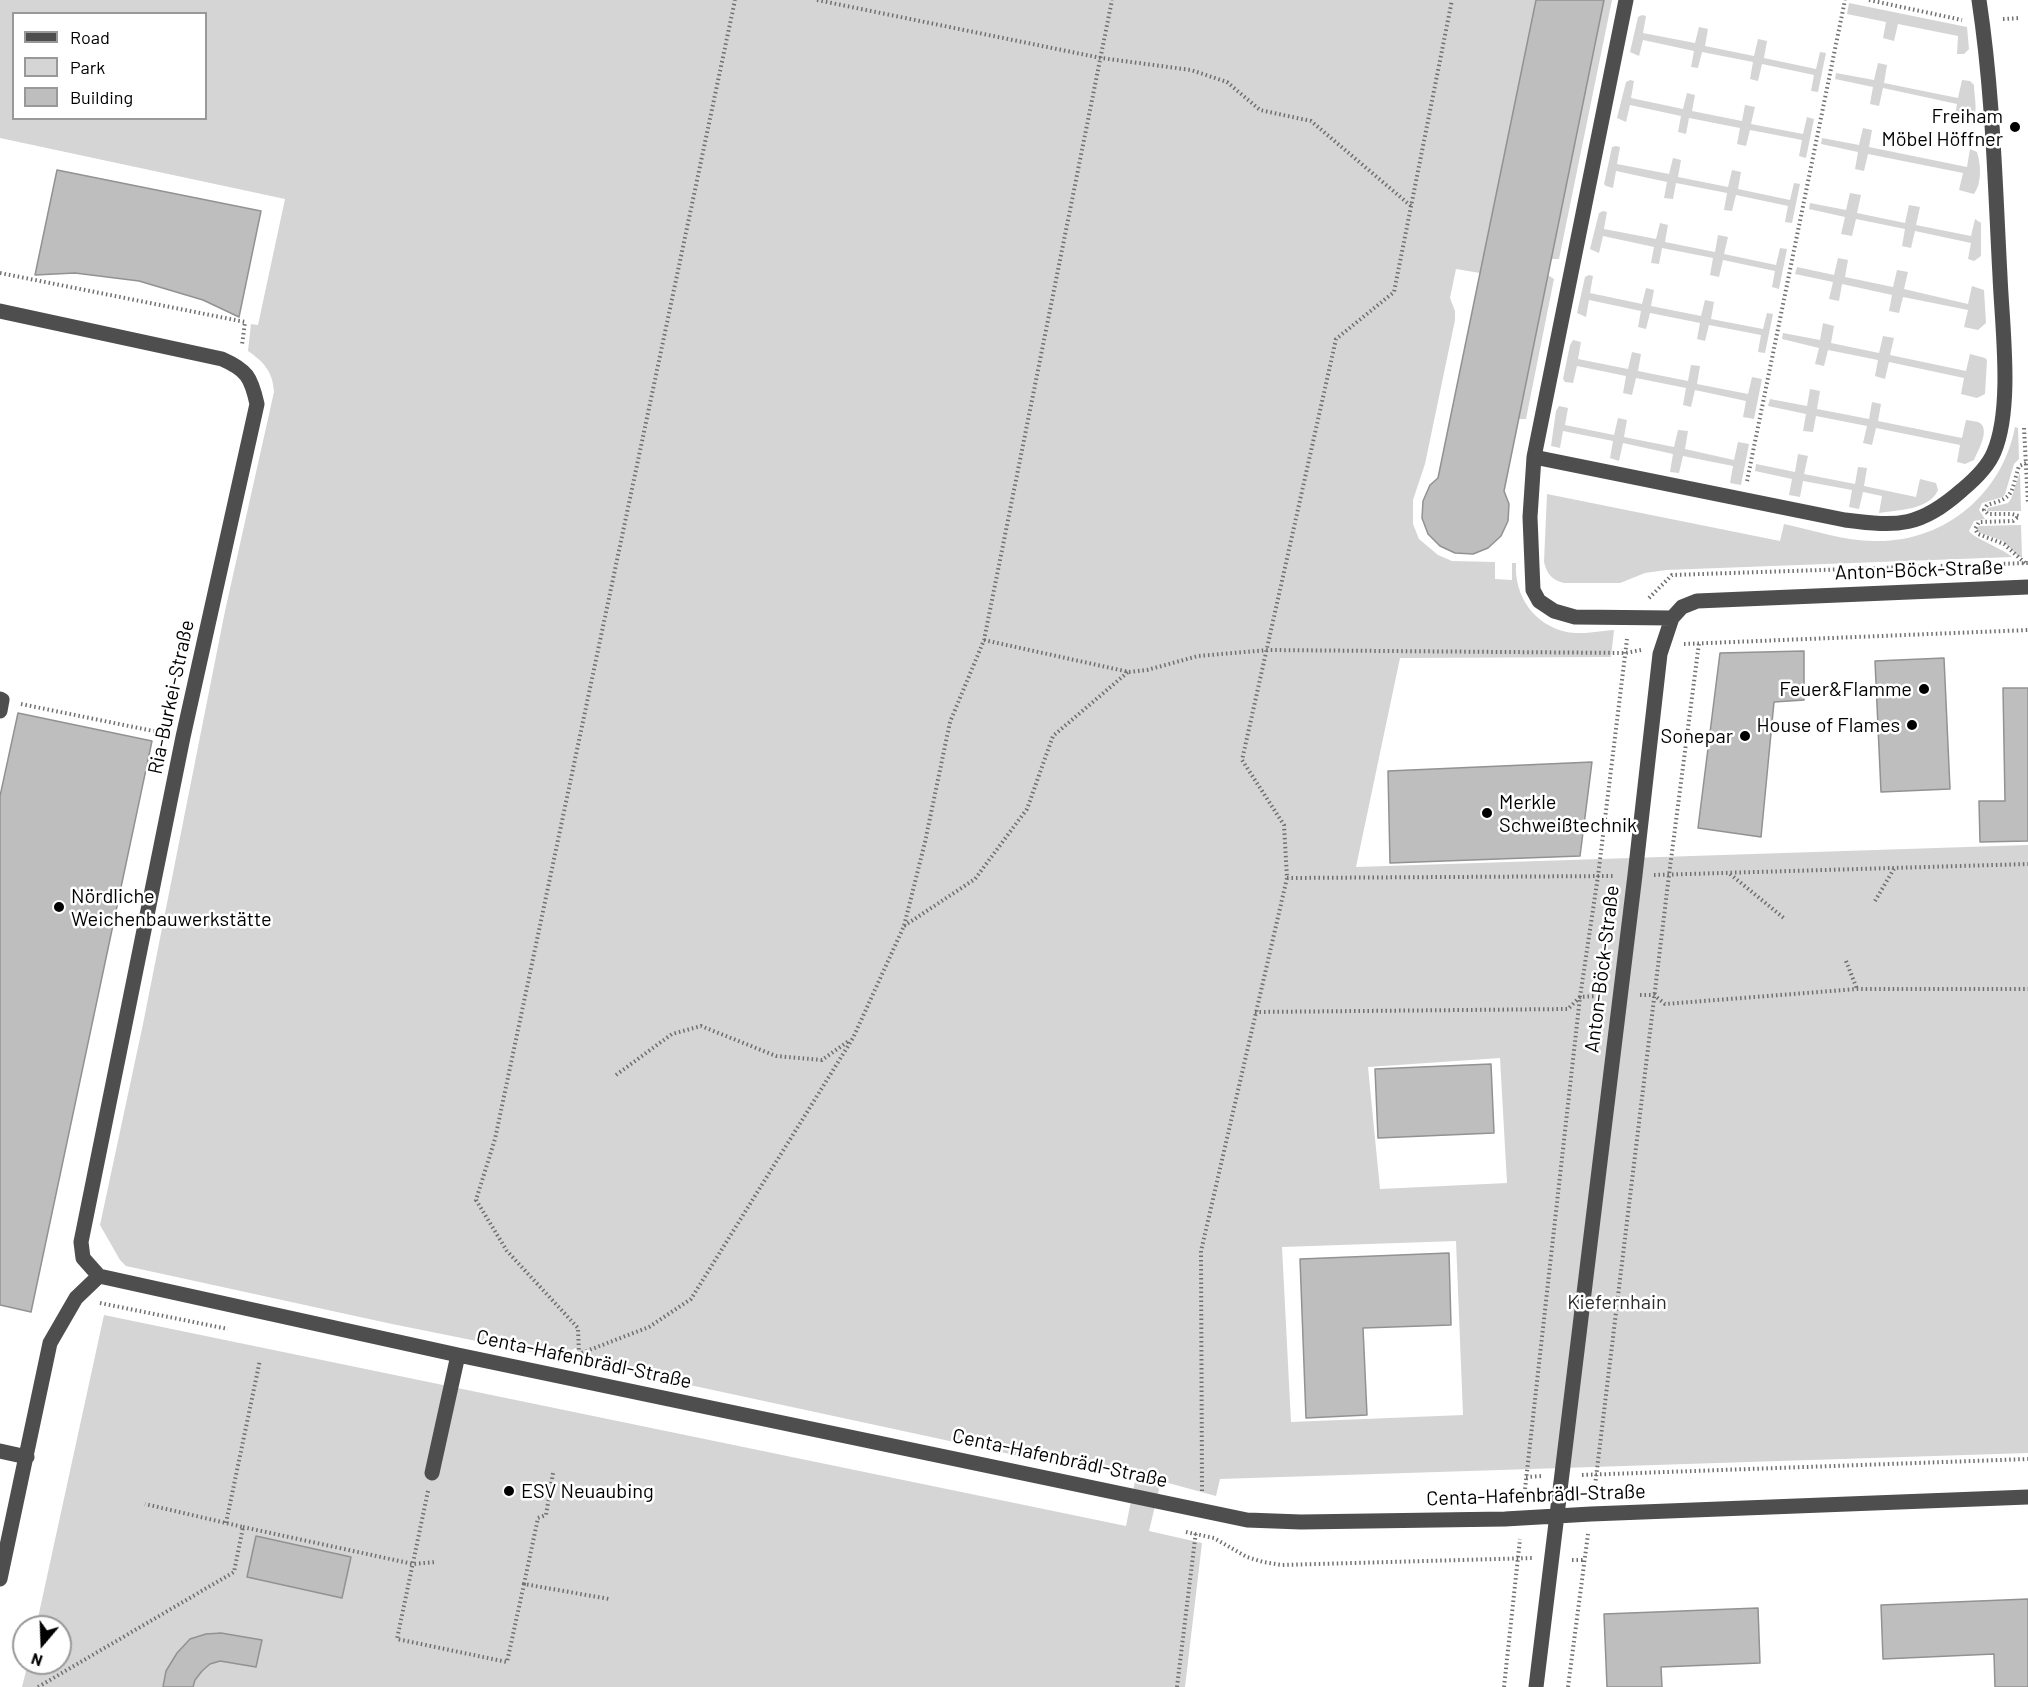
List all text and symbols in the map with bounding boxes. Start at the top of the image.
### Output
legend [12,12,207,120]
text: Road [70,26,110,48]
text: Park [70,56,105,78]
text: Building [70,86,133,108]
place label: Freiham Möbel Höffner [1881,104,2003,151]
marker: Freiham Möbel Höffner [2008,120,2022,134]
street label: Anton-Böck-Straße [1834,555,2004,585]
street label: Ria-Burkei-Straße [143,618,199,776]
place label: Feuer&Flamme [1779,677,1912,701]
marker: Feuer&Flamme [1917,682,1931,696]
place label: House of Flames [1756,713,1900,737]
marker: House of Flames [1905,718,1919,732]
place label: Sonepar [1661,724,1733,748]
marker: Sonepar [1738,729,1752,743]
place label: Merkle Schweißtechnik [1499,790,1637,837]
marker: Merkle Schweißtechnik [1480,806,1494,820]
place label: Nördliche Weichenbauwerkstätte [71,884,272,931]
street label: Anton-Böck-Straße [1580,884,1624,1054]
marker: Nördliche Weichenbauwerkstätte [52,900,66,914]
park label: Kiefernhain [1567,1290,1667,1314]
street label: Centa-Hafenbrädl-Straße [474,1324,694,1394]
street label: Centa-Hafenbrädl-Straße [950,1423,1170,1493]
place label: ESV Neuaubing [521,1479,654,1503]
street label: Centa-Hafenbrädl-Straße [1426,1479,1646,1511]
marker: ESV Neuaubing [502,1484,516,1498]
north arrow [12,1615,72,1675]
text: N [29,1650,45,1671]

